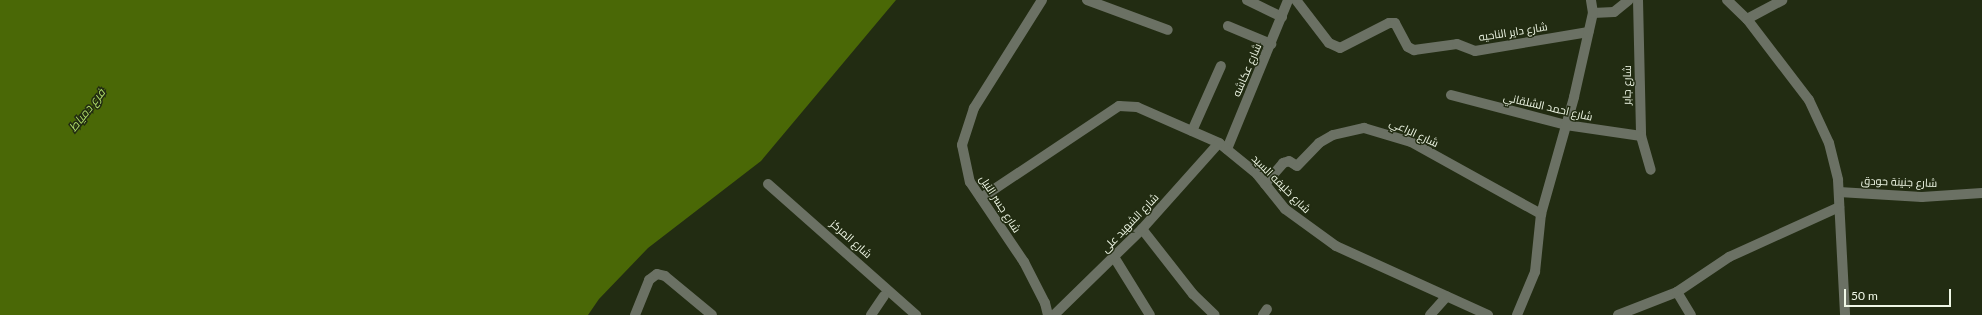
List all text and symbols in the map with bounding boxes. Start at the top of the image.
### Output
street label: شارع داير الناحيه [1478,20,1548,44]
street label: شارع عكاشه [1230,41,1264,99]
street label: شارع جابر [1620,65,1634,105]
water label: فرع دمياط [66,86,108,134]
street label: شارع احمد الشلقاني [1502,90,1594,124]
street label: شارع الراعي [1387,116,1441,150]
street label: شارع خليفه السيد [1249,152,1313,216]
street label: شارع جسر النيل [977,173,1023,235]
street label: شارع جنينة حودق [1861,174,1937,190]
street label: شارع الشهيد على [1099,191,1161,255]
street label: شارع المركز [828,217,874,261]
scale bar [1846,281,1953,307]
text: 50 m [1851,288,1878,303]

